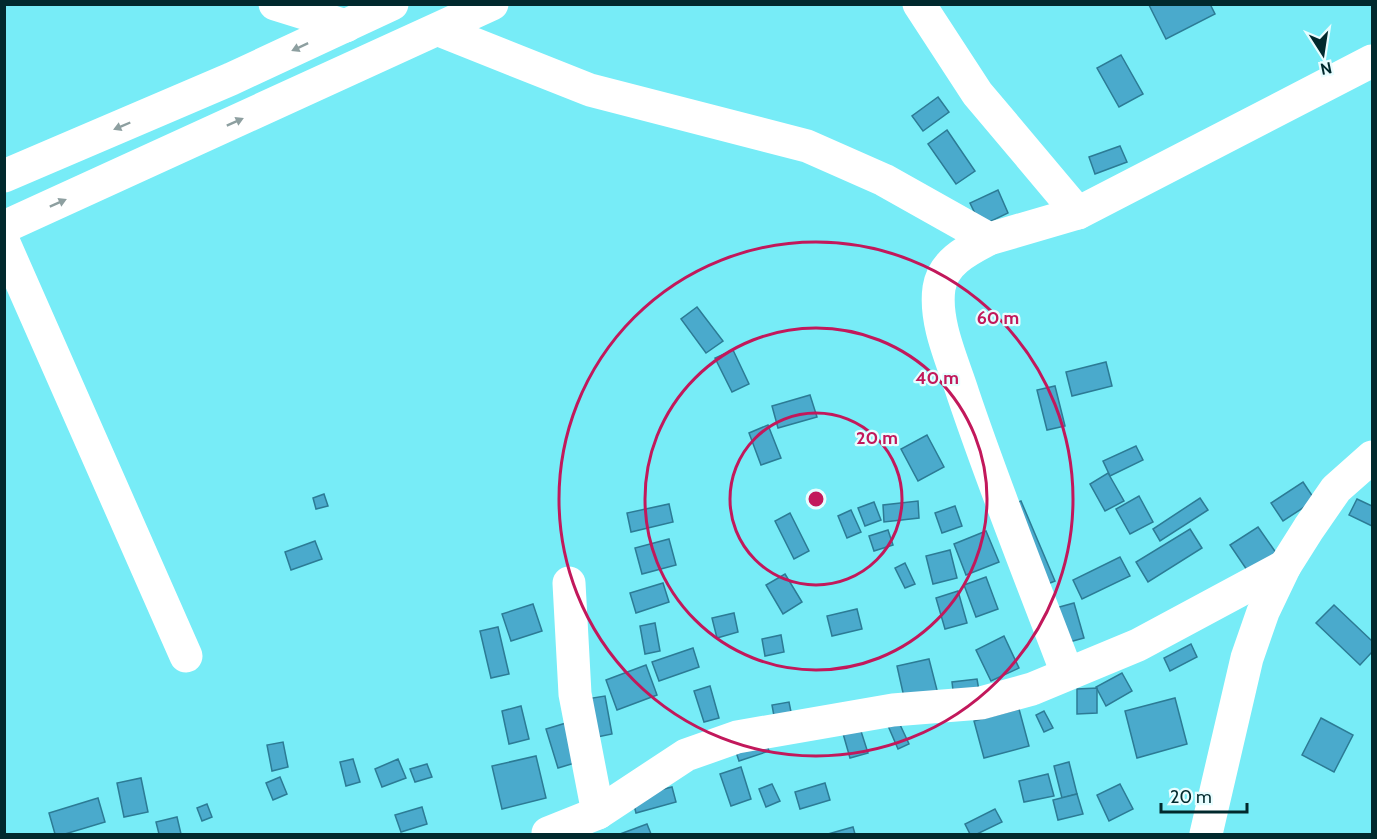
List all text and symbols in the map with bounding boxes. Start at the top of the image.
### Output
north arrow [1293,24,1353,84]
one-way arrow [291,42,309,52]
text: N [1319,58,1334,79]
one-way arrow [227,118,244,127]
one-way arrow [113,122,131,131]
one-way arrow [49,198,66,207]
text: 60 m [977,307,1019,329]
text: 40 m [915,367,959,389]
text: 20 m [856,427,898,449]
centre of rings [806,489,826,509]
scale bar [1161,776,1246,814]
text: 20 m [1170,786,1212,808]

